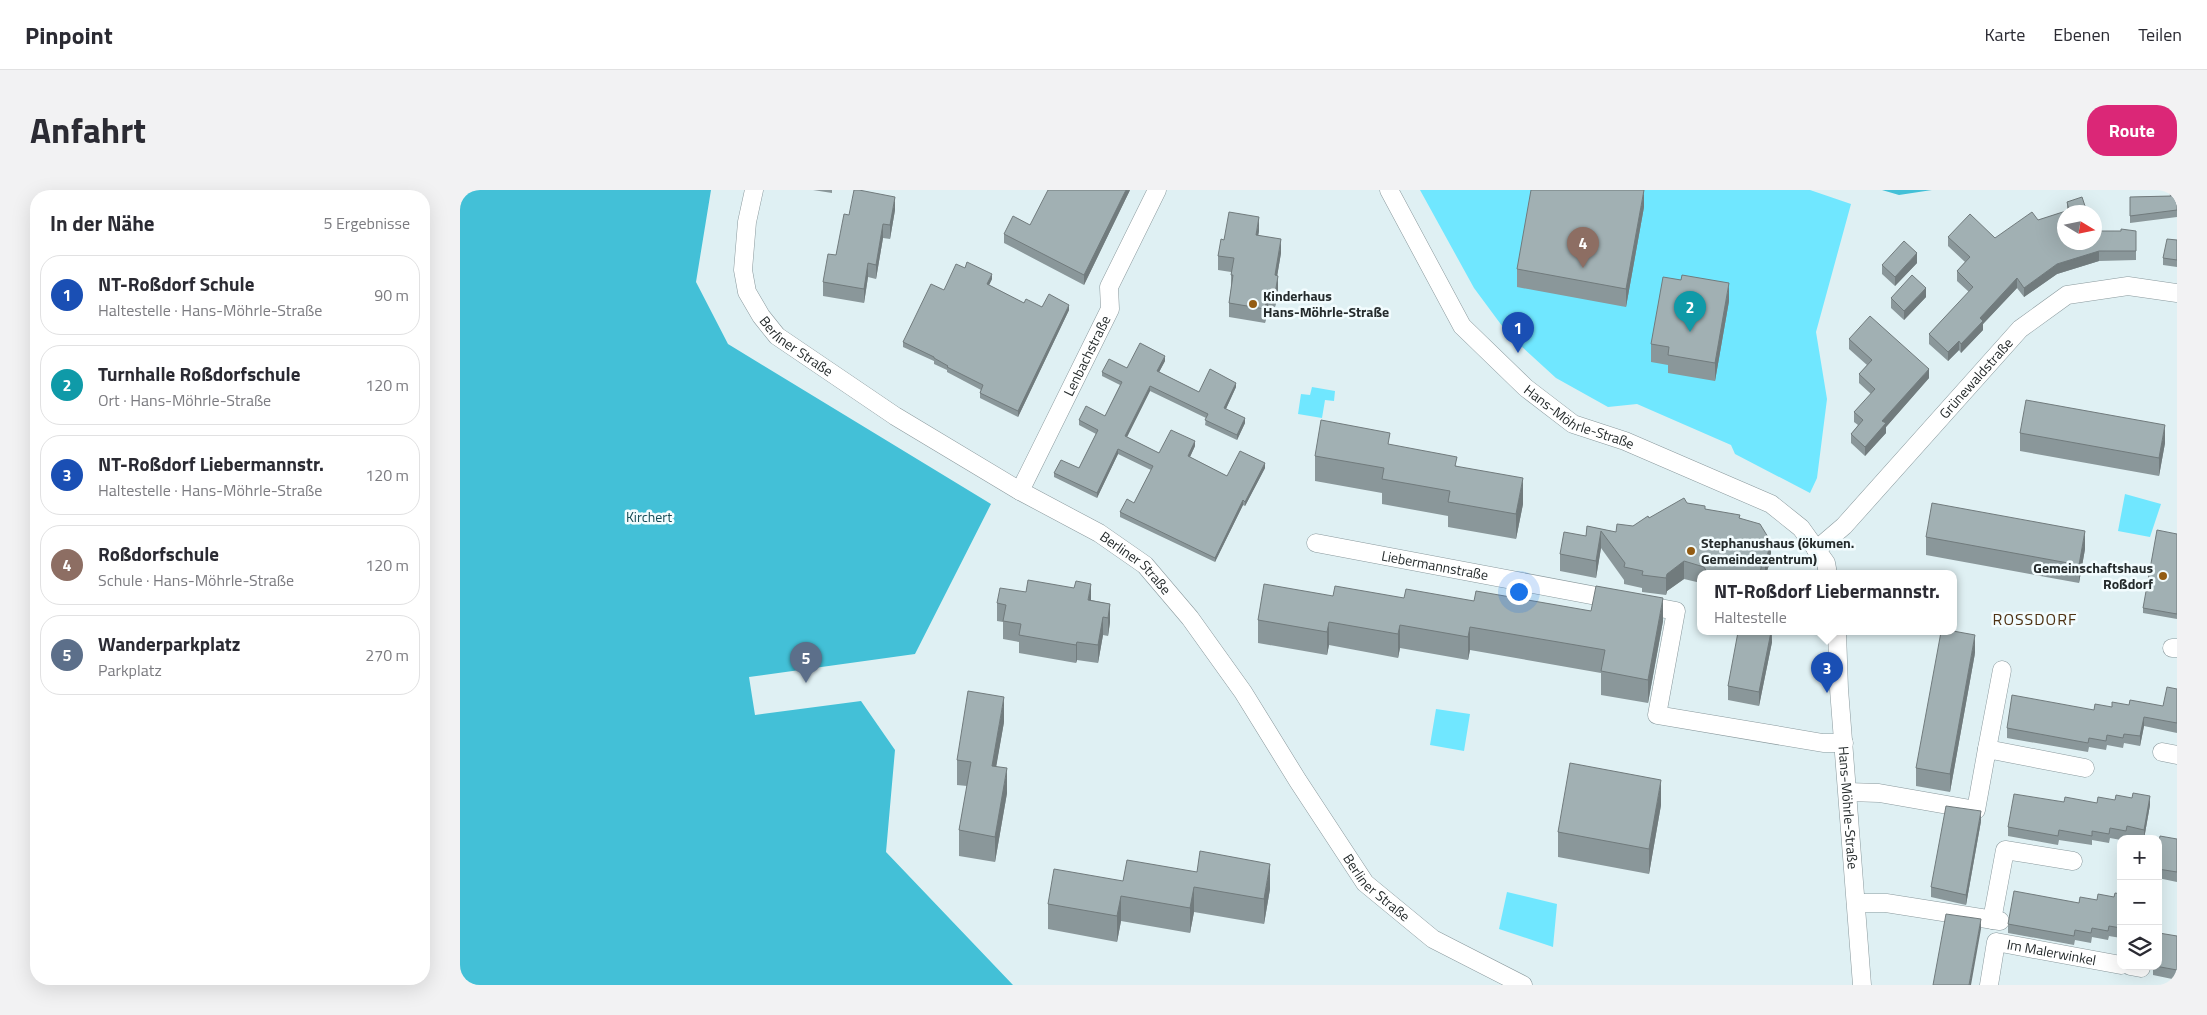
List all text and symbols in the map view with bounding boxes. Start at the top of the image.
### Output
text: Pinpoint [25,17,113,53]
text: Karte [1984,21,2025,48]
text: Ebenen [2053,21,2110,48]
text: Teilen [2138,21,2182,48]
text: Anfahrt [30,103,146,157]
button: Route [2087,105,2177,156]
north arrow [2057,205,2102,250]
text: In der Nähe [50,207,155,239]
text: 5 Ergebnisse [323,211,410,235]
pin: 4 [1567,227,1599,268]
text: NT-Roßdorf Schule [98,269,254,298]
text: 1 [63,283,71,307]
text: 90 m [374,283,409,307]
place label: Kinderhaus Hans-Möhrle-Straße [1263,285,1389,322]
pin: 2 [1674,291,1706,332]
text: Haltestelle · Hans-Möhrle-Straße [98,298,322,322]
marker: Kinderhaus Hans-Möhrle-Straße [1247,298,1259,310]
street label: Berliner Straße [755,311,838,381]
street label: Lenbachstraße [1058,311,1115,399]
pin: 1 [1502,312,1534,353]
street label: Grünewaldstraße [1934,333,2017,423]
text: Turnhalle Roßdorfschule [98,359,300,388]
text: 2 [63,373,71,397]
text: 120 m [365,373,409,397]
street label: Hans-Möhrle-Straße [1520,379,1638,454]
text: Ort · Hans-Möhrle-Straße [98,388,271,412]
text: NT-Roßdorf Liebermannstr. [98,449,324,478]
text: 3 [63,463,71,487]
text: 120 m [365,463,409,487]
text: Haltestelle · Hans-Möhrle-Straße [98,478,322,502]
park label: Kirchert [626,506,672,527]
street label: Berliner Straße [1096,526,1177,599]
place label: Stephanushaus (ökumen. Gemeindezentrum) [1701,532,1854,569]
text: Roßdorfschule [98,539,219,568]
street label: Liebermannstraße [1380,545,1490,585]
marker: Stephanushaus (ökumen. Gemeindezentrum) [1685,545,1697,557]
text: 4 [63,553,71,577]
text: 120 m [365,553,409,577]
place label: Gemeinschaftshaus Roßdorf [2033,557,2153,594]
text: Schule · Hans-Möhrle-Straße [98,568,294,592]
popup [1697,570,1957,635]
marker: Gemeinschaftshaus Roßdorf [2157,570,2169,582]
text: NT-Roßdorf Liebermannstr. [1714,576,1940,605]
your location [1506,579,1532,605]
text: Haltestelle [1714,605,1787,629]
district label: ROSSDORF [1993,607,2077,631]
text: Wanderparkplatz [98,629,240,658]
pin: 5 [790,642,822,683]
text: 5 [63,643,71,667]
text: 270 m [365,643,409,667]
pin: 3 [1811,652,1843,693]
text: Parkplatz [98,658,162,682]
street label: Hans-Möhrle-Straße [1833,745,1864,870]
map controls [2117,835,2162,970]
button: + [2117,835,2162,880]
street label: Berliner Straße [1338,849,1415,926]
button: − [2117,880,2162,925]
button: layers [2117,925,2162,970]
street label: Im Malerwinkel [2005,933,2098,970]

